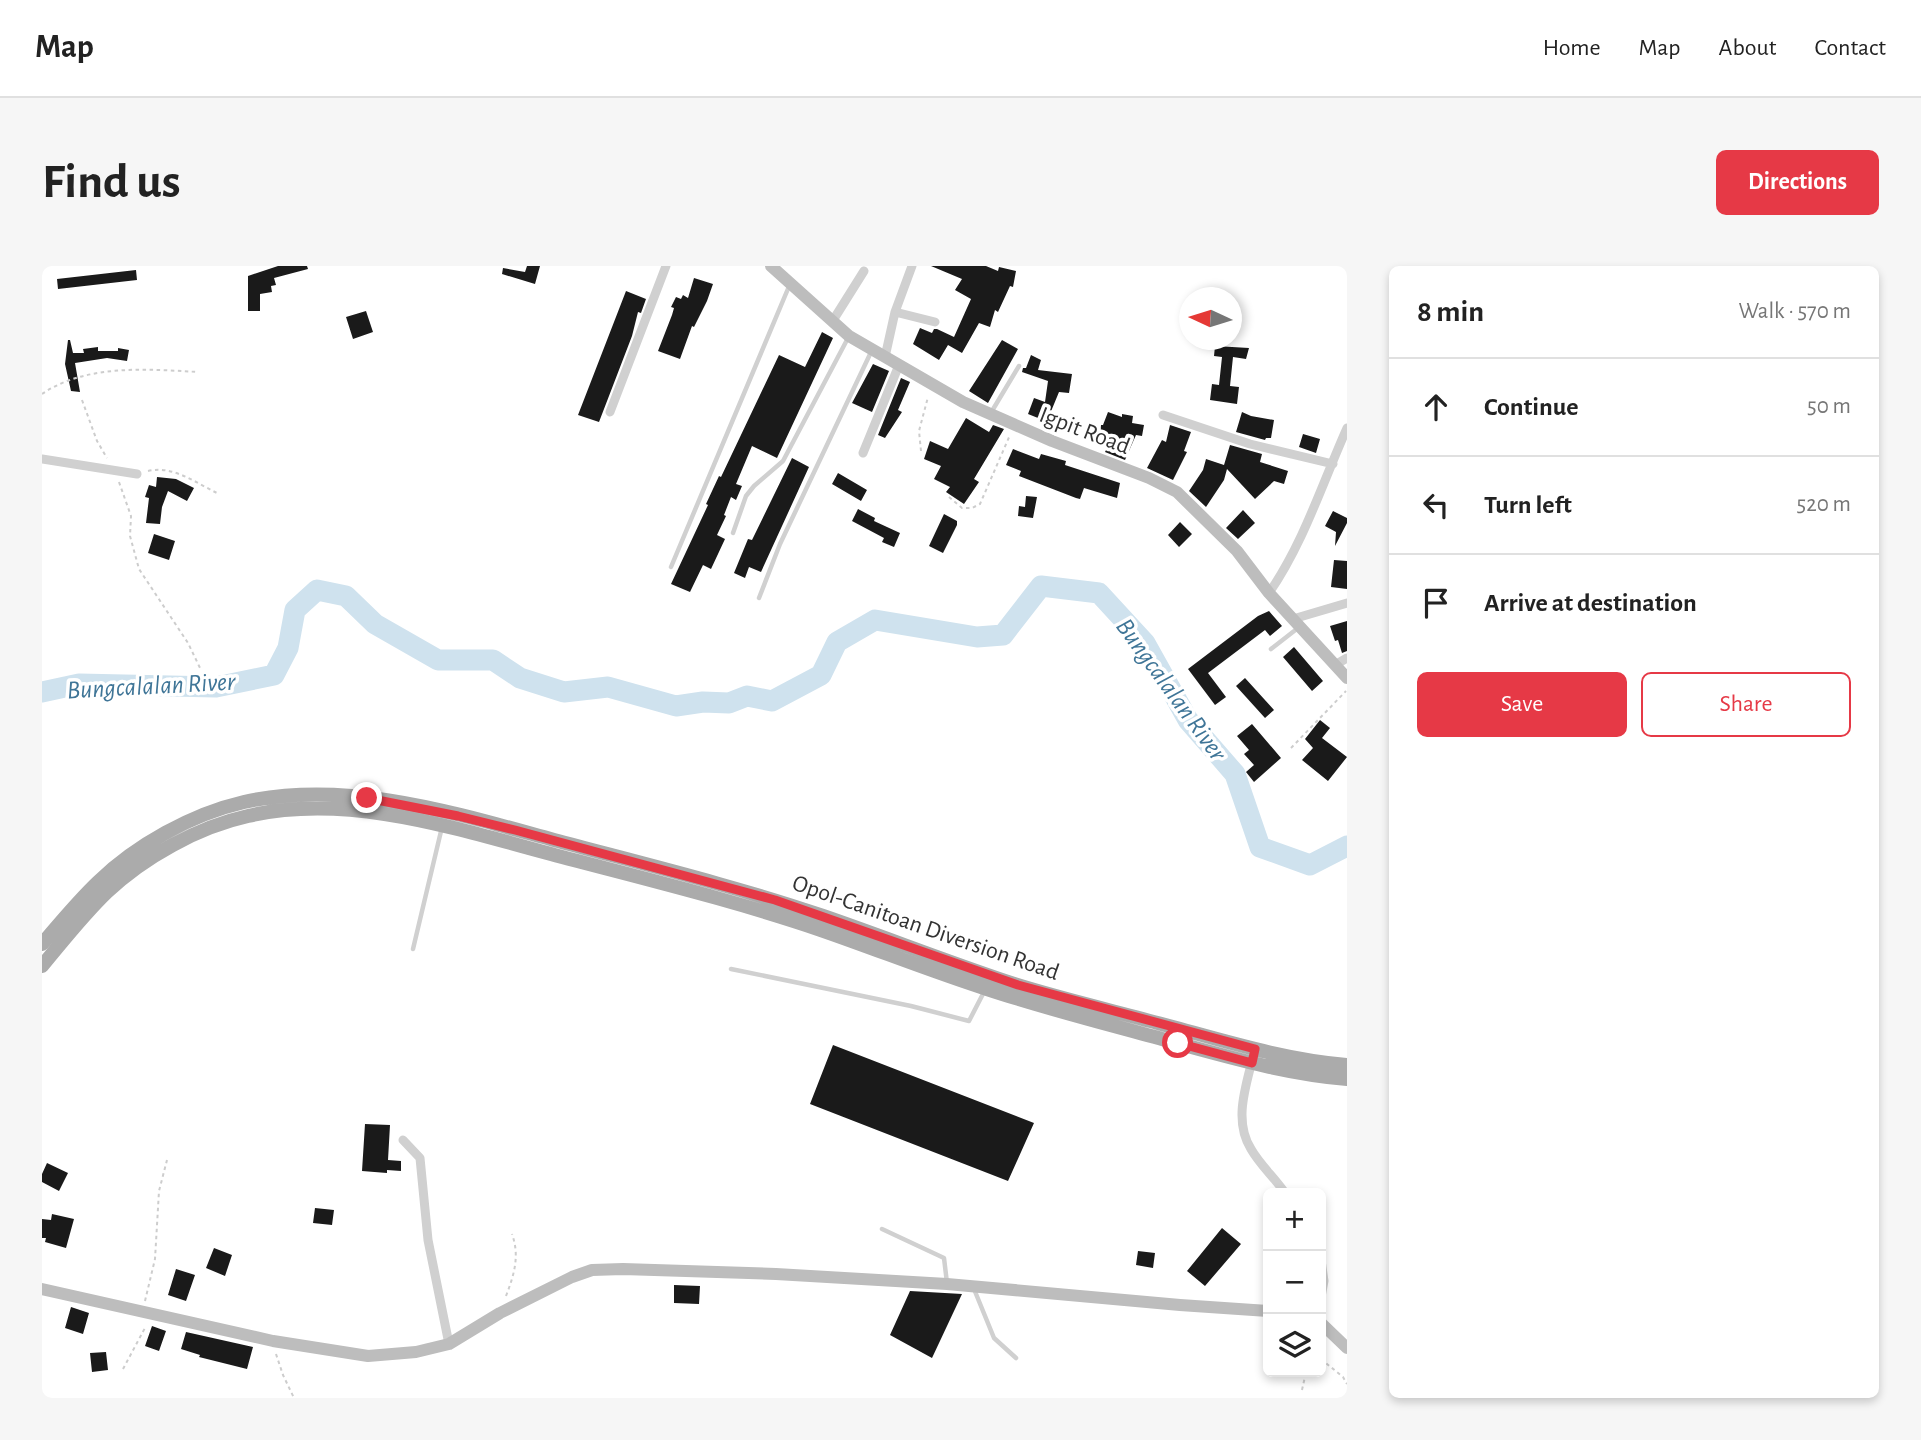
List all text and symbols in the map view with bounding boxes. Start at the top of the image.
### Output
text: Map [35,31,94,64]
text: Home [1543,36,1601,60]
text: Map [1639,36,1681,60]
text: About [1719,36,1776,60]
text: Contact [1814,36,1886,60]
button: Directions [1716,150,1879,215]
text: Find us [42,158,181,207]
north arrow [1179,287,1242,350]
text: 8 min [1417,297,1484,327]
text: Walk · 570 m [1739,300,1851,323]
icon: ahead [1417,388,1455,426]
text: Continue [1484,394,1579,420]
text: 50 m [1807,395,1851,418]
street label: Igpit Road [1036,403,1133,459]
icon: left [1417,486,1455,524]
text: Turn left [1484,492,1572,518]
text: 520 m [1797,493,1851,516]
icon: arrive [1417,584,1455,622]
text: Arrive at destination [1484,590,1697,616]
water label: Bungcalalan River [1111,614,1232,767]
water label: Bungcalalan River [66,669,238,703]
button: Save [1417,672,1627,737]
button: Share [1641,672,1851,737]
route end [351,782,382,813]
street label: Opol-Canitoan Diversion Road [789,871,1062,985]
route start [1162,1027,1193,1058]
map controls [1263,1188,1326,1377]
button: + [1263,1188,1326,1251]
button: − [1263,1251,1326,1314]
button: layers [1263,1314,1326,1377]

